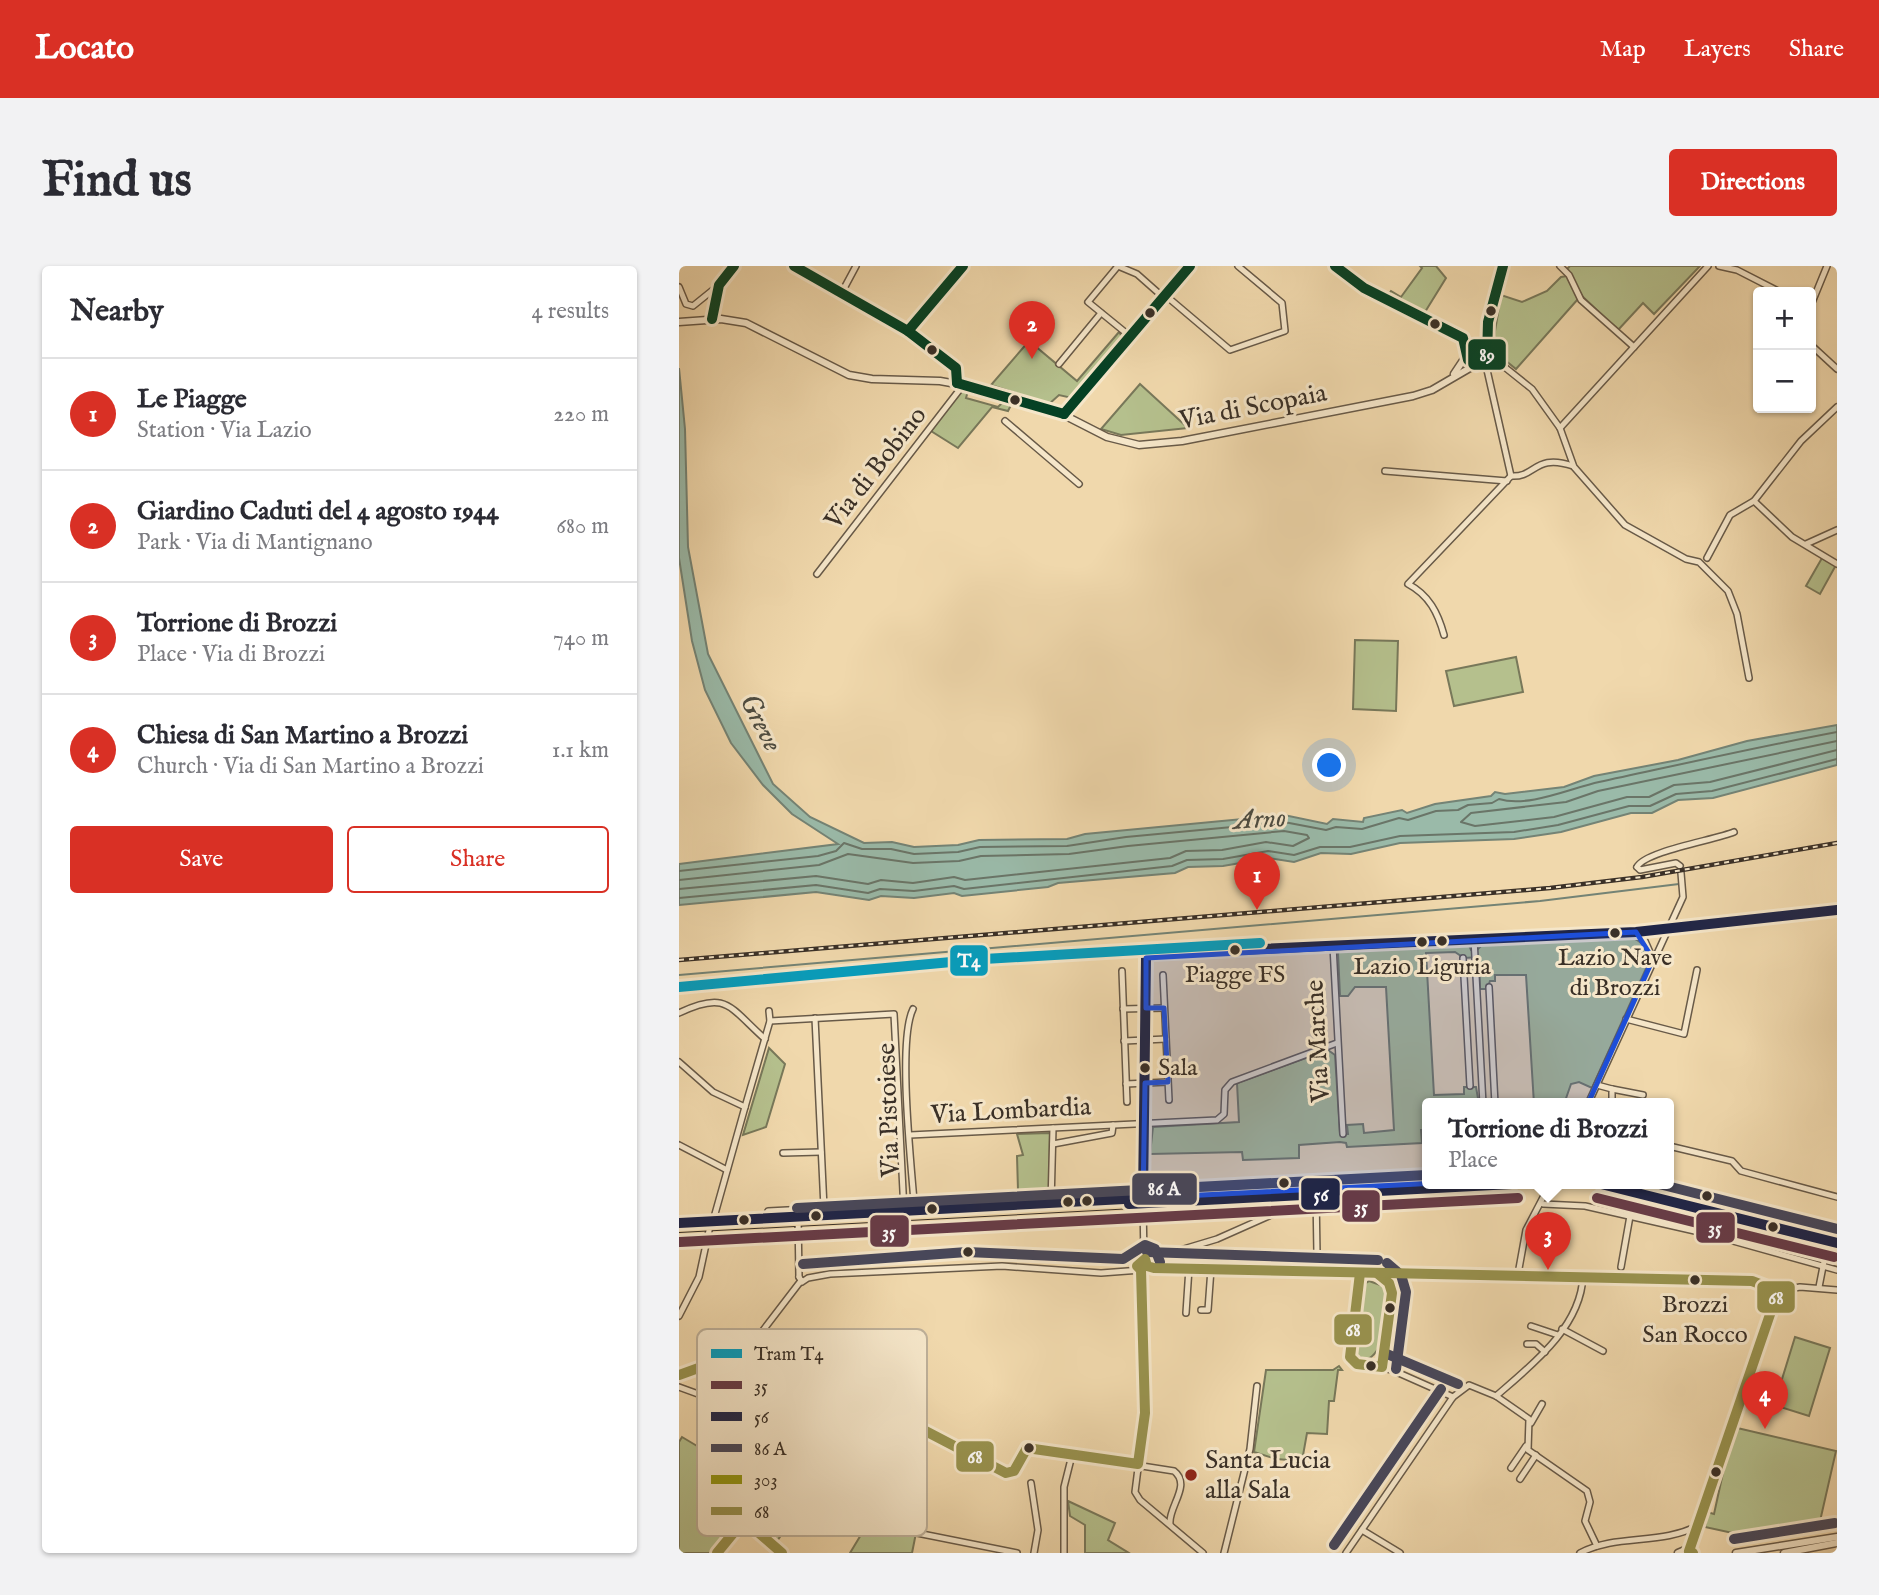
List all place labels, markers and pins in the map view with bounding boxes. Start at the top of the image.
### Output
pin: 2 [1009,301,1055,359]
unlabelled marker [1484,304,1498,318]
unlabelled marker [1143,306,1157,320]
unlabelled marker [1428,317,1442,331]
unlabelled marker [925,343,939,357]
unlabelled marker [1008,393,1022,407]
pin: 1 [1234,852,1280,910]
marker: Lazio Nave di Brozzi [1608,926,1622,940]
unlabelled marker [1435,934,1449,948]
marker: Lazio Liguria [1415,935,1429,949]
marker: Piagge FS [1228,943,1242,957]
place label: Lazio Nave di Brozzi [1558,943,1672,1004]
place label: Lazio Liguria [1353,952,1491,983]
place label: Piagge FS [1185,960,1285,991]
place label: Sala [1158,1053,1198,1084]
marker: Sala [1138,1061,1152,1075]
unlabelled marker [1277,1176,1291,1190]
unlabelled marker [1700,1189,1714,1203]
unlabelled marker [1080,1194,1094,1208]
unlabelled marker [1061,1195,1075,1209]
unlabelled marker [925,1202,939,1216]
unlabelled marker [809,1209,823,1223]
pin: 3 [1525,1212,1571,1270]
unlabelled marker [737,1213,751,1227]
unlabelled marker [1766,1220,1780,1234]
unlabelled marker [961,1245,975,1259]
marker: Brozzi San Rocco [1688,1273,1702,1287]
place label: Brozzi San Rocco [1642,1290,1748,1351]
unlabelled marker [1383,1301,1397,1315]
unlabelled marker [1364,1359,1378,1373]
pin: 4 [1742,1371,1788,1429]
unlabelled marker [1022,1441,1036,1455]
place label: Santa Lucia alla Sala [1205,1444,1331,1507]
unlabelled marker [1709,1465,1723,1479]
marker: Santa Lucia alla Sala [1183,1467,1199,1483]

